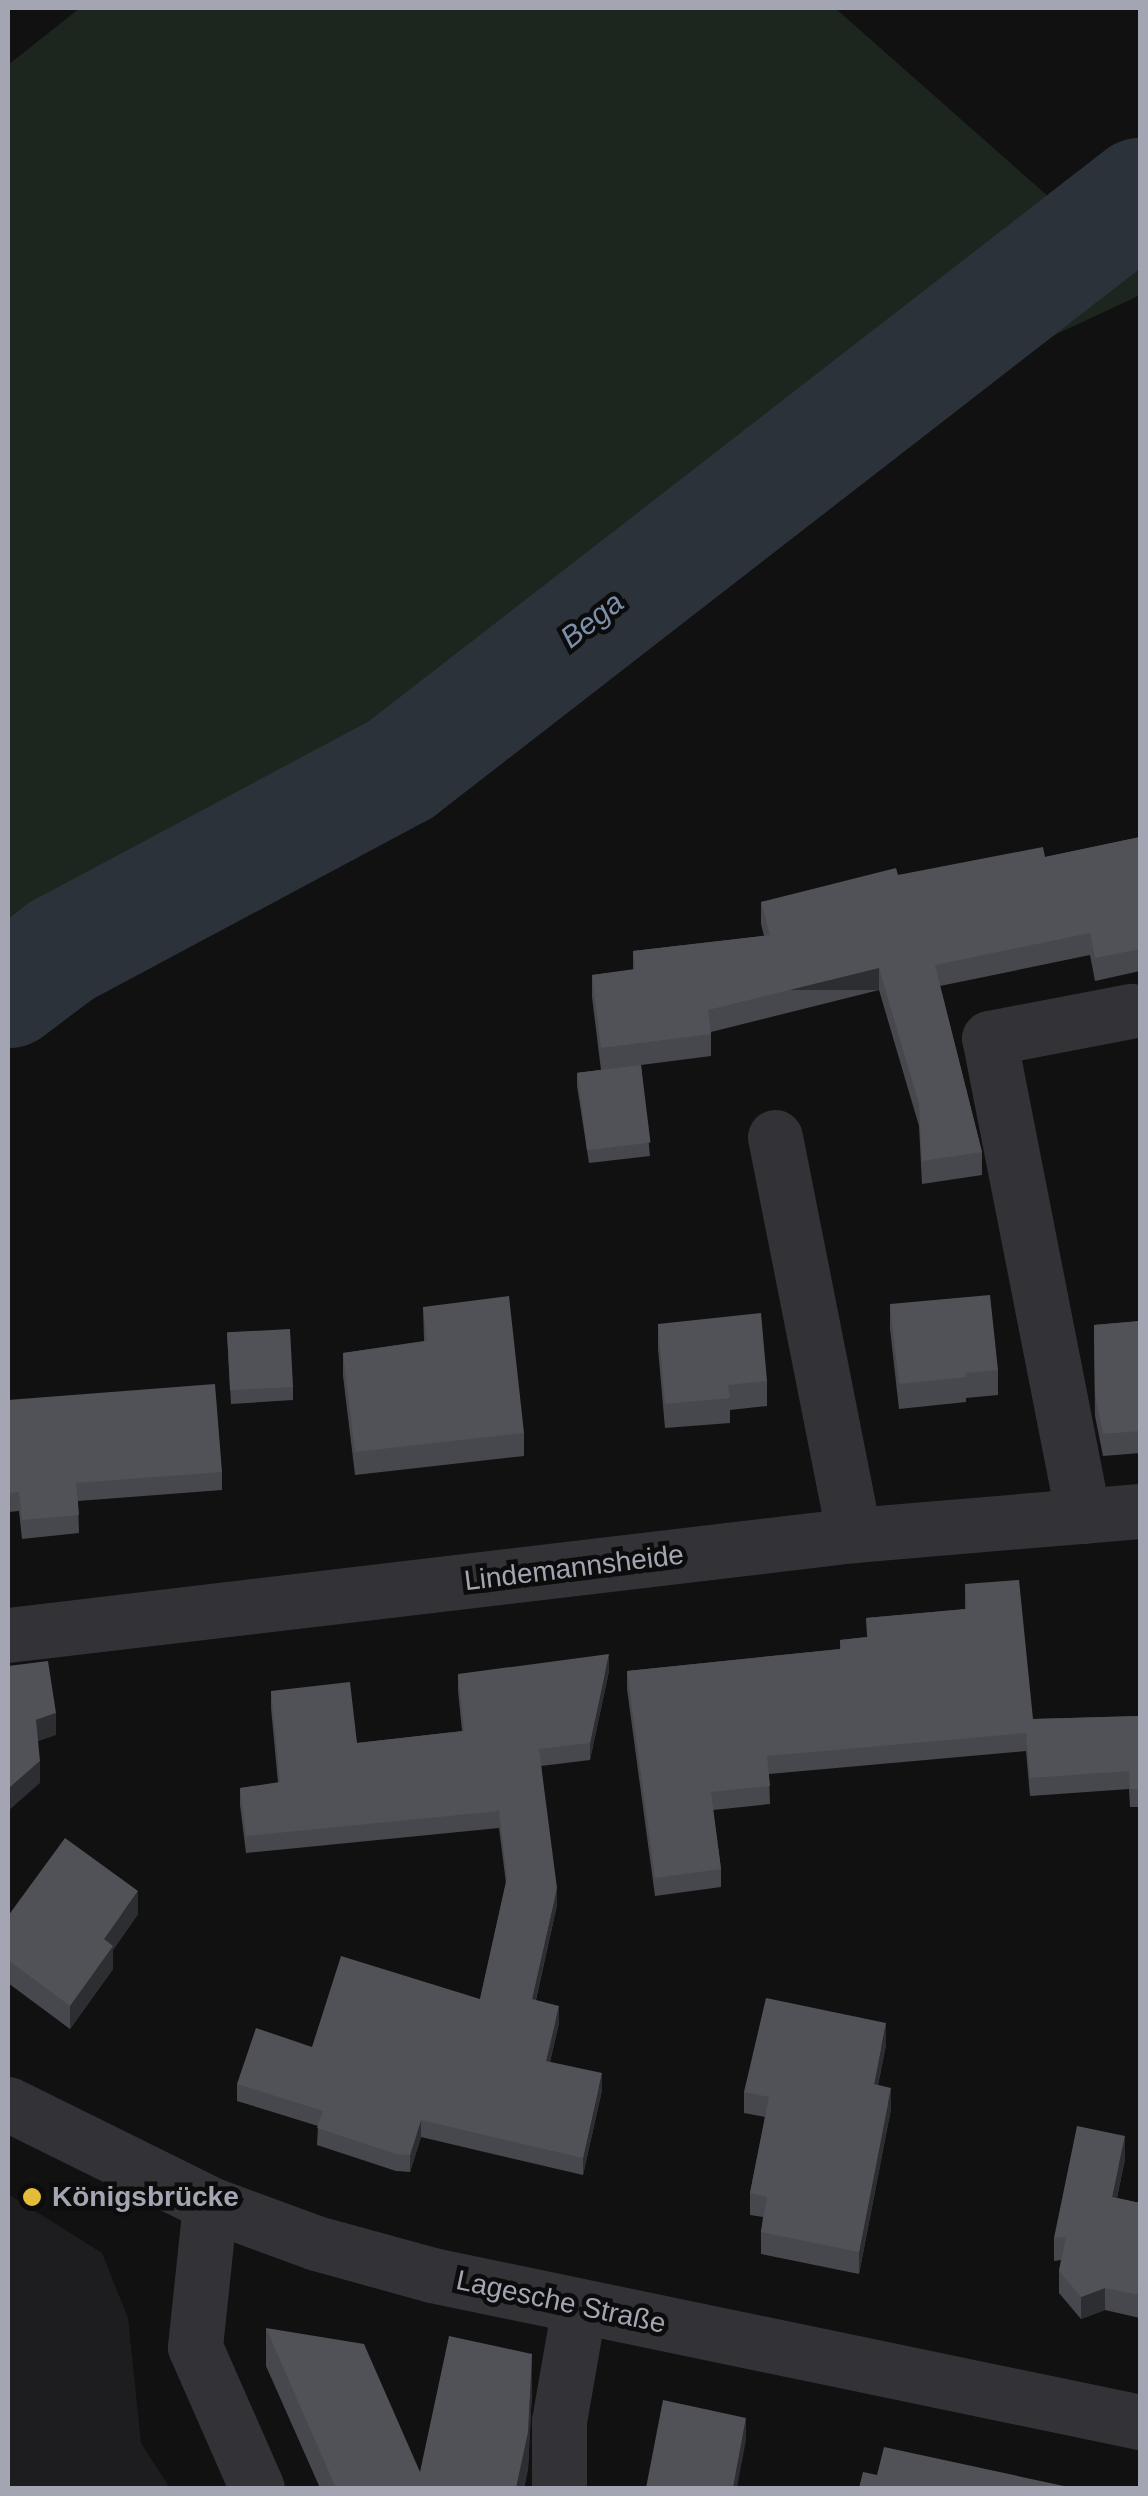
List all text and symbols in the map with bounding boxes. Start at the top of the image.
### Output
water label: Bega [553,584,631,656]
street label: Lindemannsheide [462,1538,686,1598]
place label: Königsbrücke [52,2180,239,2214]
marker: Königsbrücke [21,2186,43,2208]
street label: Lagesche Straße [453,2263,669,2341]

